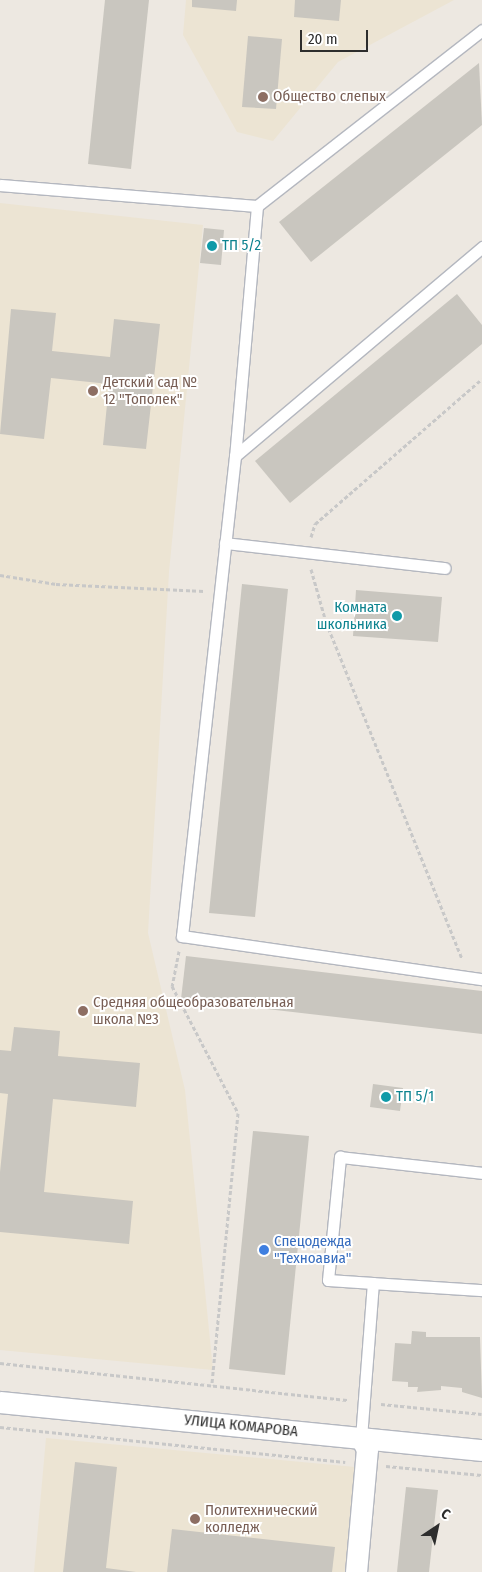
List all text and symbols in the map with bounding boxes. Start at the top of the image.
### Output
scale bar [302,20,370,52]
text: 20 m [308,30,338,48]
place label: Общество слепых [273,88,386,106]
marker: Общество слепых [257,91,269,103]
place label: ТП 5/2 [222,237,261,255]
marker: ТП 5/2 [206,240,218,252]
place label: Детский сад № 12 "Тополек" [103,373,197,408]
marker: Детский сад № 12 "Тополек" [87,385,99,397]
place label: Комната школьника [317,598,387,633]
marker: Комната школьника [391,610,403,622]
place label: Средняя общеобразовательная школа №3 [93,993,294,1028]
marker: Средняя общеобразовательная школа №3 [77,1005,89,1017]
place label: ТП 5/1 [396,1088,434,1106]
marker: ТП 5/1 [380,1091,392,1103]
place label: Спецодежда "Техноавиа" [274,1232,352,1267]
marker: Спецодежда "Техноавиа" [258,1244,270,1256]
street label: УЛИЦА КОМАРОВА [183,1411,299,1441]
place label: Политехнический колледж [205,1501,318,1536]
north arrow [412,1502,462,1552]
text: С [438,1505,453,1523]
marker: Политехнический колледж [189,1513,201,1525]

